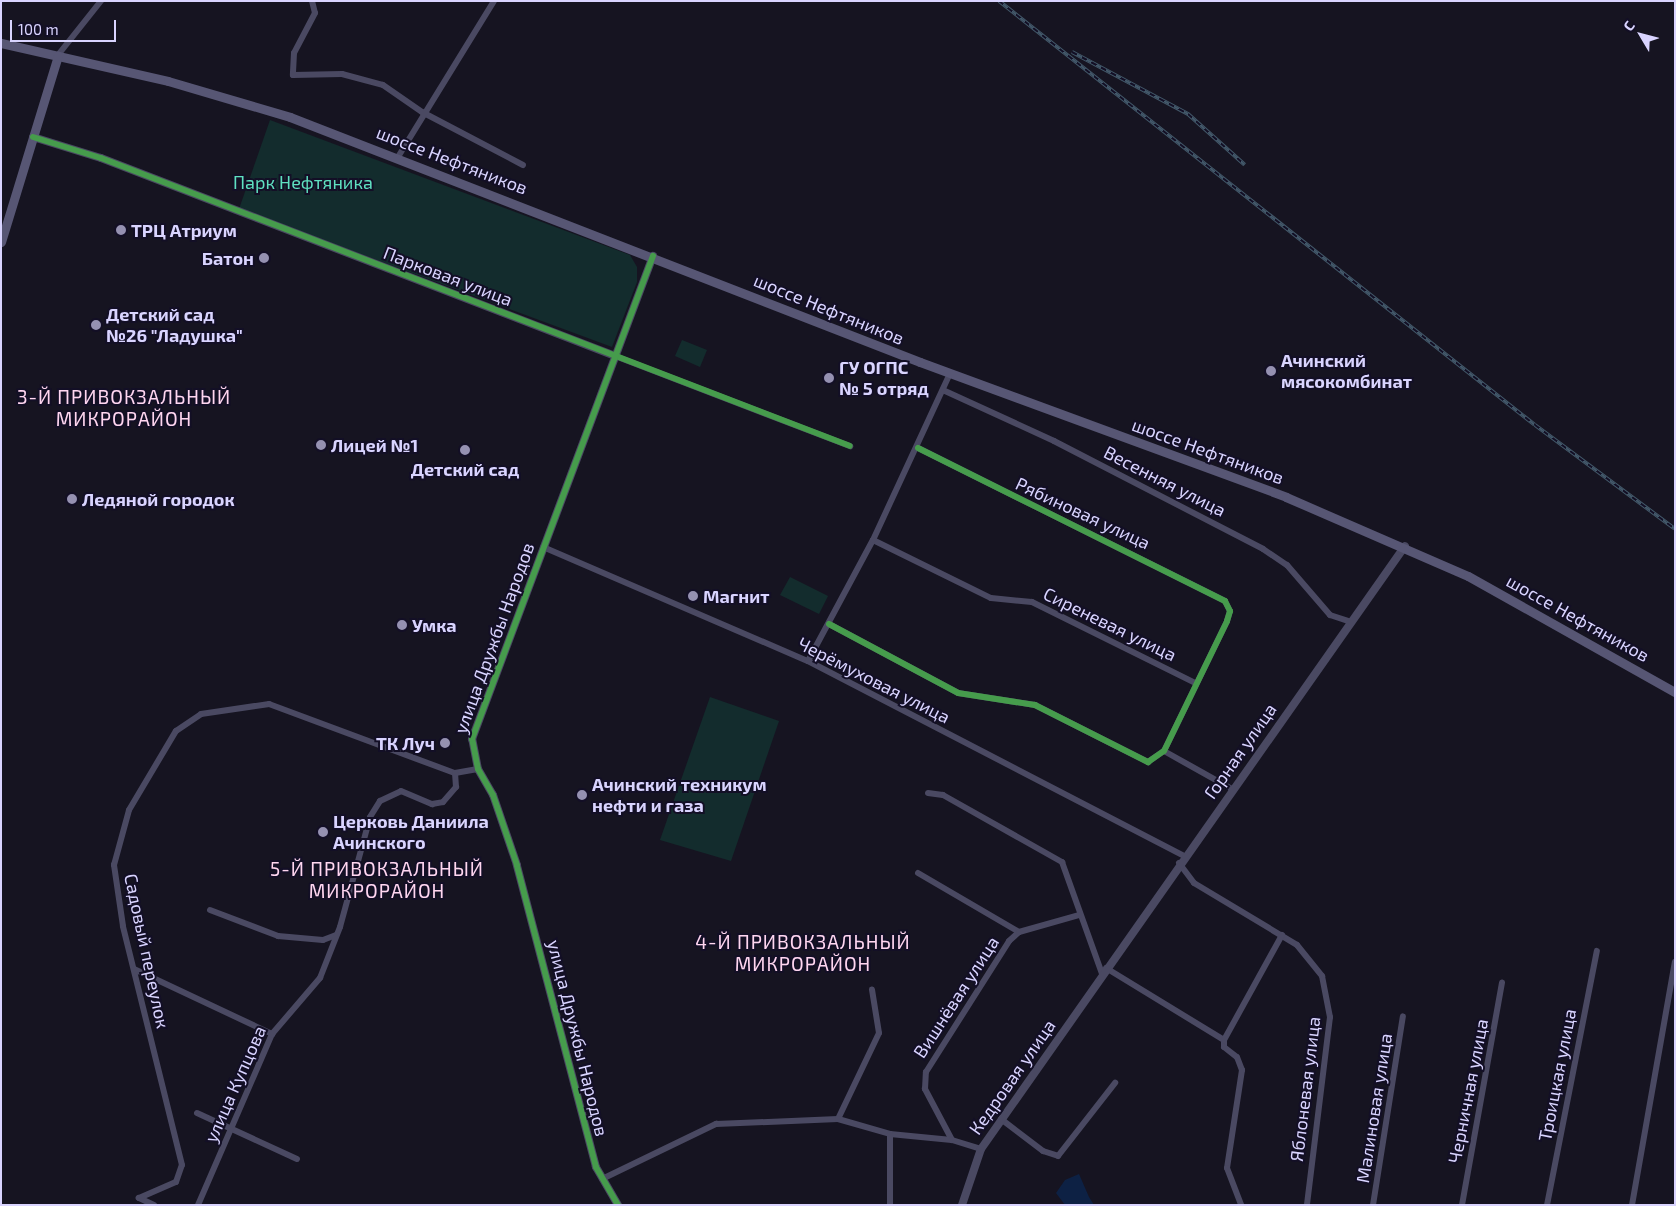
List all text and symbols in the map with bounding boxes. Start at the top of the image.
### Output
scale bar [12,10,119,42]
north arrow [1616,10,1666,60]
text: С [1619,17,1638,34]
text: 100 m [18,20,59,38]
street label: шоссе Нефтяников [373,121,531,199]
park label: Парк Нефтяника [233,171,373,193]
place label: ТРЦ Атриум [131,219,237,241]
marker: ТРЦ Атриум [115,224,127,236]
street label: Парковая улица [381,241,515,311]
place label: Батон [202,247,254,269]
marker: Батон [258,252,270,264]
street label: шоссе Нефтяников [751,269,907,349]
place label: Детский сад №26 "Ладушка" [106,304,243,346]
marker: Детский сад №26 "Ладушка" [90,319,102,331]
place label: Ачинский мясокомбинат [1281,350,1412,392]
place label: ГУ ОГПС № 5 отряд [839,357,929,399]
marker: Ачинский мясокомбинат [1265,365,1277,377]
marker: ГУ ОГПС № 5 отряд [823,372,835,384]
district label: 3-Й ПРИВОКЗАЛЬНЫЙ МИКРОРАЙОН [15,386,233,430]
street label: шоссе Нефтяников [1129,413,1287,489]
place label: Лицей №1 [331,434,418,456]
marker: Лицей №1 [315,439,327,451]
street label: Весенняя улица [1100,441,1230,521]
marker: Детский сад [459,444,471,456]
place label: Детский сад [411,458,519,480]
street label: Рябиновая улица [1012,472,1154,554]
place label: Ледяной городок [82,488,235,510]
marker: Ледяной городок [66,493,78,505]
street label: улица Дружбы Народов [449,540,539,736]
street label: шоссе Нефтяников [1503,570,1653,666]
street label: Сиреневая улица [1040,582,1180,666]
place label: Магнит [703,585,769,607]
marker: Магнит [687,590,699,602]
place label: Умка [412,614,457,636]
marker: Умка [396,619,408,631]
street label: Черёмуховая улица [794,632,954,728]
street label: Горная улица [1199,699,1281,803]
place label: ТК Луч [376,732,435,754]
marker: ТК Луч [439,737,451,749]
place label: Ачинский техникум нефти и газа [592,774,767,816]
marker: Ачинский техникум нефти и газа [576,789,588,801]
place label: Церковь Даниила Ачинского [333,811,489,854]
marker: Церковь Даниила Ачинского [317,826,329,838]
district label: 5-Й ПРИВОКЗАЛЬНЫЙ МИКРОРАЙОН [268,858,486,902]
street label: Садовый переулок [120,872,174,1030]
district label: 4-Й ПРИВОКЗАЛЬНЫЙ МИКРОРАЙОН [693,931,913,975]
street label: Вишнёвая улица [909,932,1003,1062]
street label: улица Дружбы Народов [543,938,613,1138]
street label: Троицкая улица [1534,1007,1580,1143]
street label: Кедровая улица [964,1015,1060,1139]
street label: Яблоневая улица [1285,1015,1325,1163]
street label: Черничная улица [1443,1017,1493,1165]
street label: улица Купцова [200,1022,270,1146]
street label: Малиновая улица [1352,1032,1396,1184]

